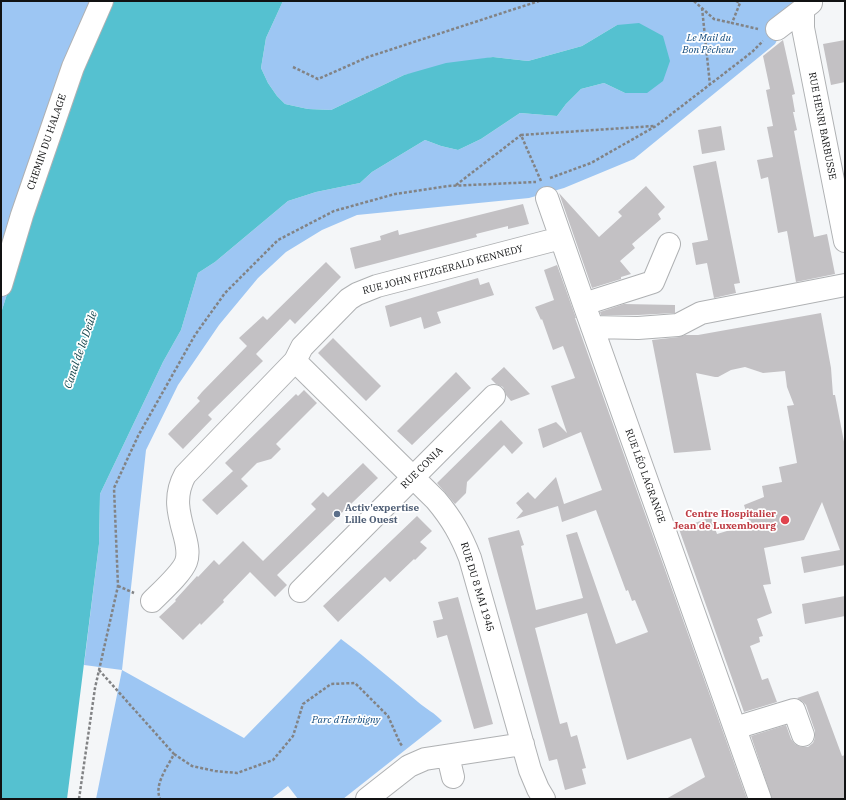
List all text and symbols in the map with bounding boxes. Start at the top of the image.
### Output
park label: Le Mail du Bon Pêcheur [682,32,736,56]
street label: RUE HENRI BARBUSSE [806,71,838,181]
street label: CHEMIN DU HALAGE [25,92,69,192]
street label: RUE JOHN FITZGERALD KENNEDY [361,243,525,297]
water label: Canal de la Deûle [62,310,100,390]
street label: RUE LÉO LAGRANGE [622,427,668,525]
street label: RUE CONIA [399,445,445,491]
place label: Activ'expertise Lille Ouest [345,502,419,526]
place label: Centre Hospitalier Jean de Luxembourg [673,508,776,532]
marker: Activ'expertise Lille Ouest [332,509,342,519]
marker: Centre Hospitalier Jean de Luxembourg [779,514,791,526]
street label: RUE DU 8 MAI 1945 [458,541,496,633]
park label: Parc d'Herbigny [312,714,380,726]

